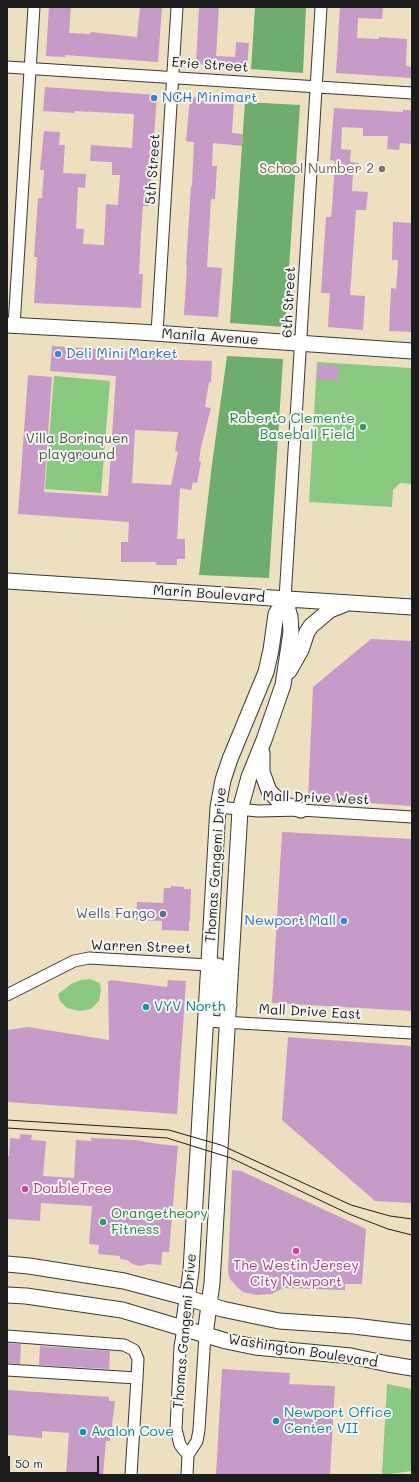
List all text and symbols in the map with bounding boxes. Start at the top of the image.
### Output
street label: Erie Street [171,54,249,76]
place label: NCH Minimart [162,90,257,106]
marker: NCH Minimart [149,93,159,103]
street label: 5th Street [142,133,164,205]
place label: School Number 2 [259,161,374,177]
marker: School Number 2 [377,164,387,174]
street label: 6th Street [279,266,299,338]
street label: Manila Avenue [161,325,259,349]
place label: Deli Mini Market [66,346,178,362]
marker: Deli Mini Market [53,349,63,359]
place label: Roberto Clemente Baseball Field [230,411,355,444]
marker: Roberto Clemente Baseball Field [358,422,368,432]
park label: Villa Borinquen playground [26,431,128,464]
street label: Marin Boulevard [152,582,266,606]
street label: Thomas Gangemi Drive [202,787,230,943]
street label: Mall Drive West [262,788,370,808]
place label: Wells Fargo [76,906,155,922]
marker: Wells Fargo [158,909,168,919]
place label: Newport Mall [245,913,336,929]
marker: Newport Mall [339,916,349,926]
street label: Warren Street [90,937,192,957]
place label: VYV North [154,999,225,1015]
street label: Mall Drive East [258,1001,362,1023]
marker: VYV North [141,1002,151,1012]
place label: DoubleTree [33,1181,112,1197]
marker: DoubleTree [20,1184,30,1194]
place label: Orangetheory Fitness [111,1206,208,1238]
marker: Orangetheory Fitness [98,1217,108,1227]
marker: The Westin Jersey City Newport [291,1246,301,1256]
street label: Thomas Gangemi Drive [170,1253,200,1409]
place label: The Westin Jersey City Newport [233,1258,359,1290]
street label: Washington Boulevard [227,1331,379,1371]
place label: Newport Office Center VII [284,1405,392,1438]
marker: Newport Office Center VII [271,1416,281,1426]
place label: Avalon Cove [91,1424,174,1440]
marker: Avalon Cove [78,1427,88,1437]
scale bar [10,1448,101,1474]
text: 50 m [15,1455,43,1471]

